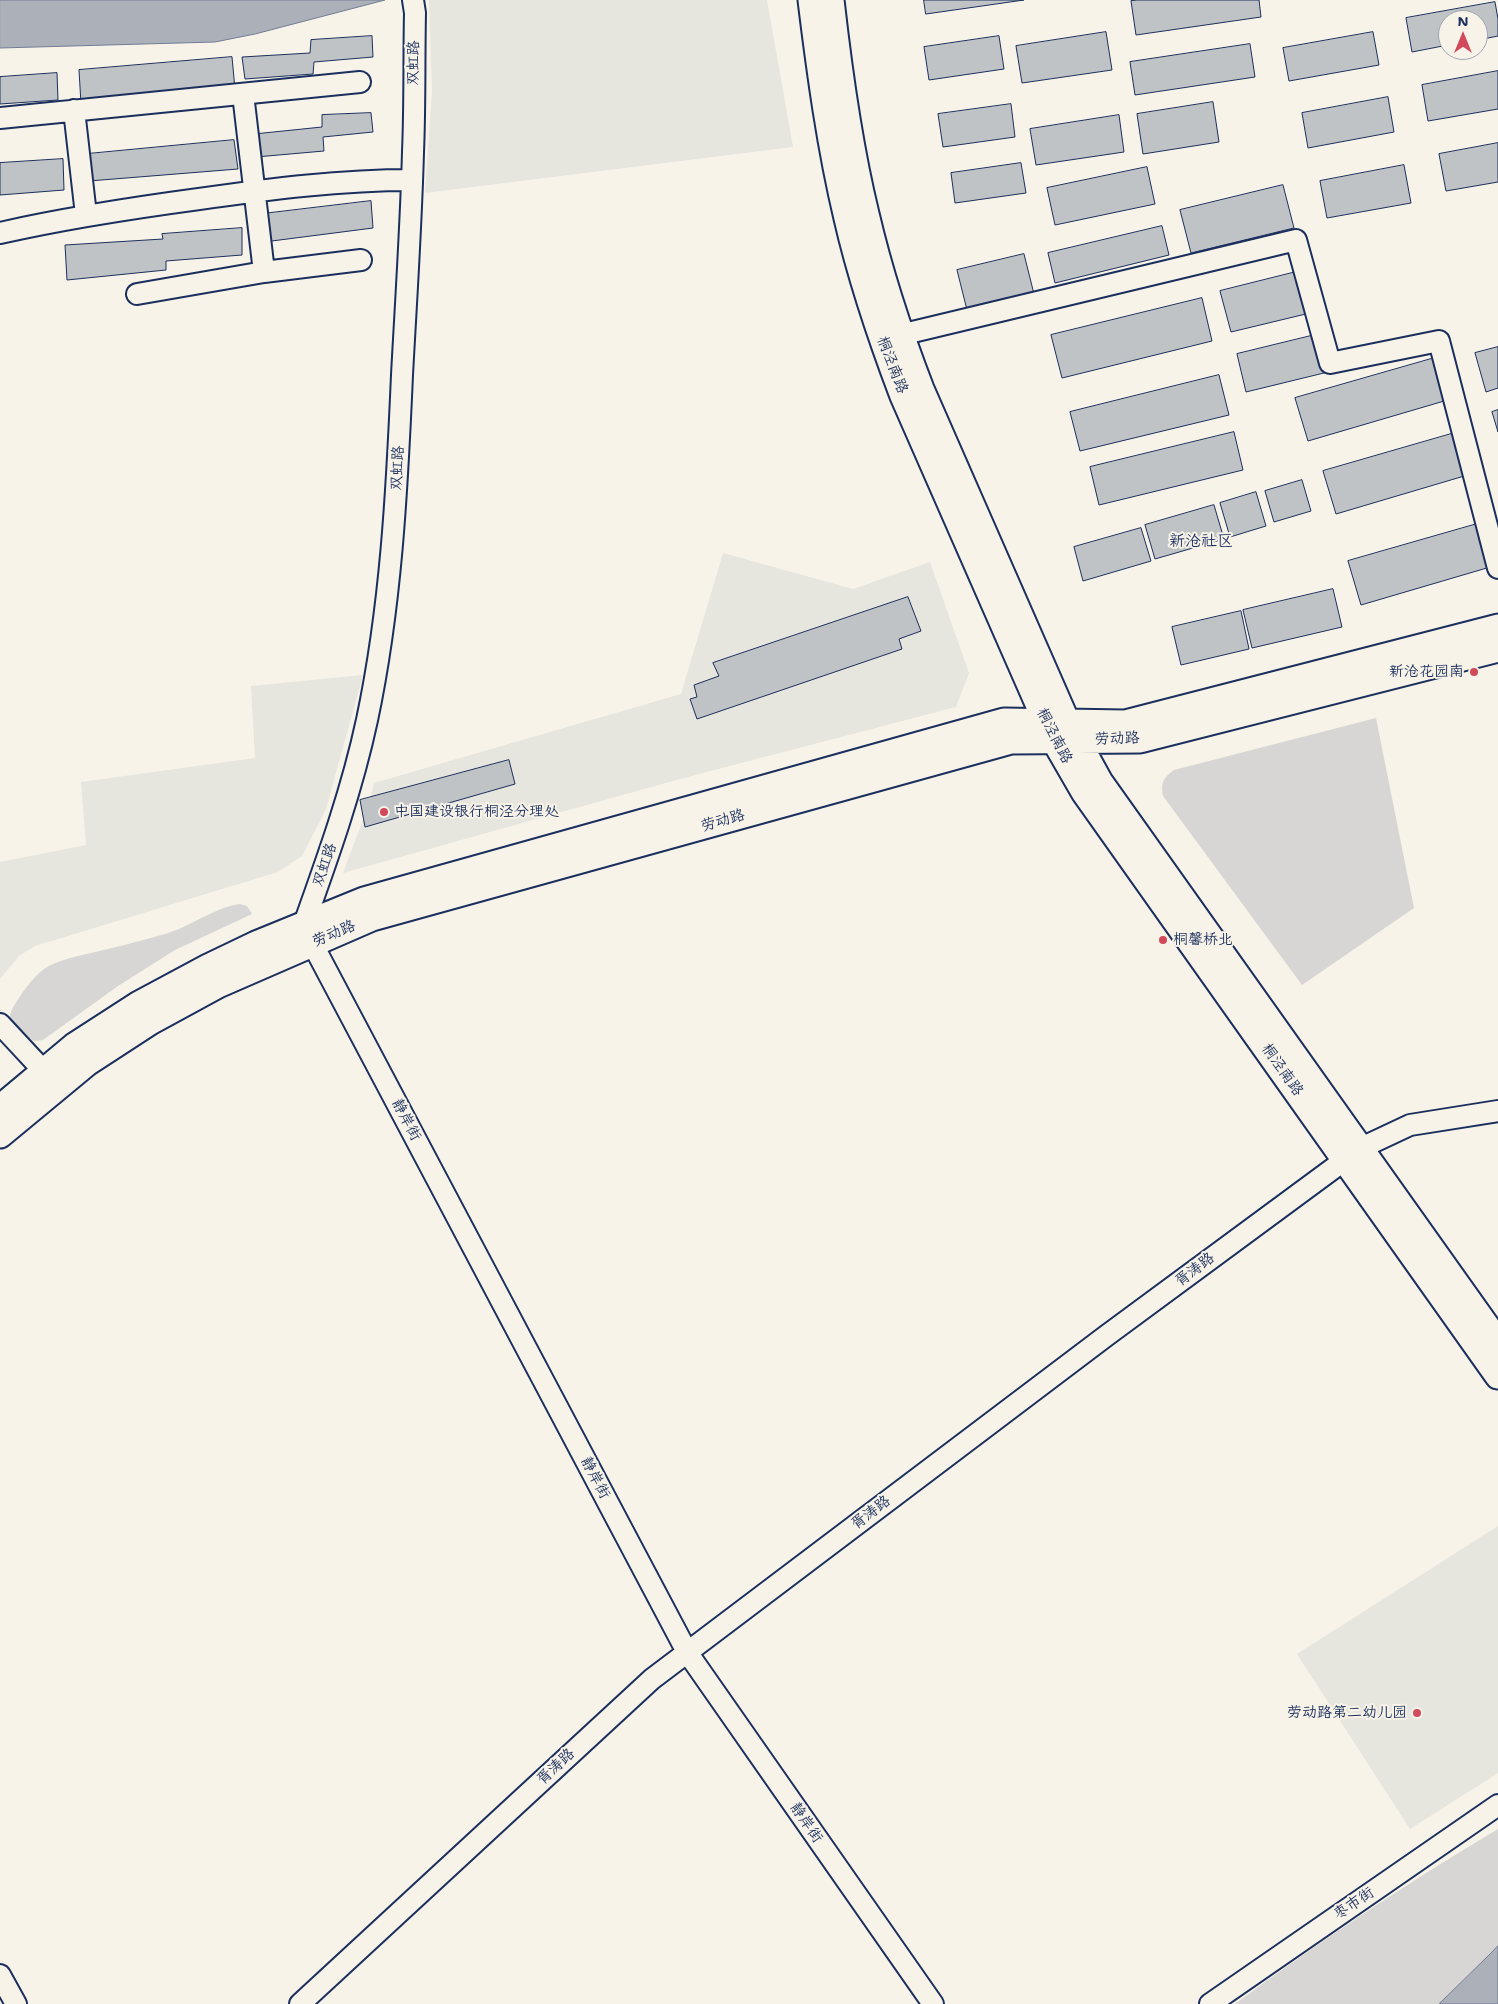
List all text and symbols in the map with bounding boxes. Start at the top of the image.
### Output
north arrow [1438,10,1488,60]
text: N [1457,12,1469,30]
street label: 双虹路 [405,40,423,86]
street label: 桐泾南路 [873,334,911,396]
street label: 双虹路 [388,445,408,491]
district label: 新沧社区 [1169,532,1233,552]
place label: 新沧花园南 [1389,663,1464,681]
marker: 新沧花园南 [1468,666,1480,678]
street label: 桐泾南路 [1032,705,1076,767]
street label: 劳动路 [1094,729,1140,749]
place label: 中国建设银行桐泾分理处 [394,803,559,821]
marker: 中国建设银行桐泾分理处 [378,806,390,818]
street label: 劳动路 [699,806,747,836]
street label: 双虹路 [309,841,341,889]
street label: 劳动路 [310,917,358,951]
place label: 桐馨桥北 [1173,931,1233,949]
marker: 桐馨桥北 [1157,934,1169,946]
street label: 桐泾南路 [1257,1040,1307,1100]
street label: 静岸街 [387,1096,425,1144]
street label: 胥涛路 [1172,1249,1218,1291]
street label: 静岸街 [576,1454,614,1502]
street label: 胥涛路 [848,1492,894,1534]
place label: 劳动路第二幼儿园 [1287,1704,1407,1722]
marker: 劳动路第二幼儿园 [1411,1707,1423,1719]
street label: 胥涛路 [533,1745,579,1789]
street label: 静岸街 [786,1799,826,1847]
street label: 枣市街 [1330,1884,1378,1924]

